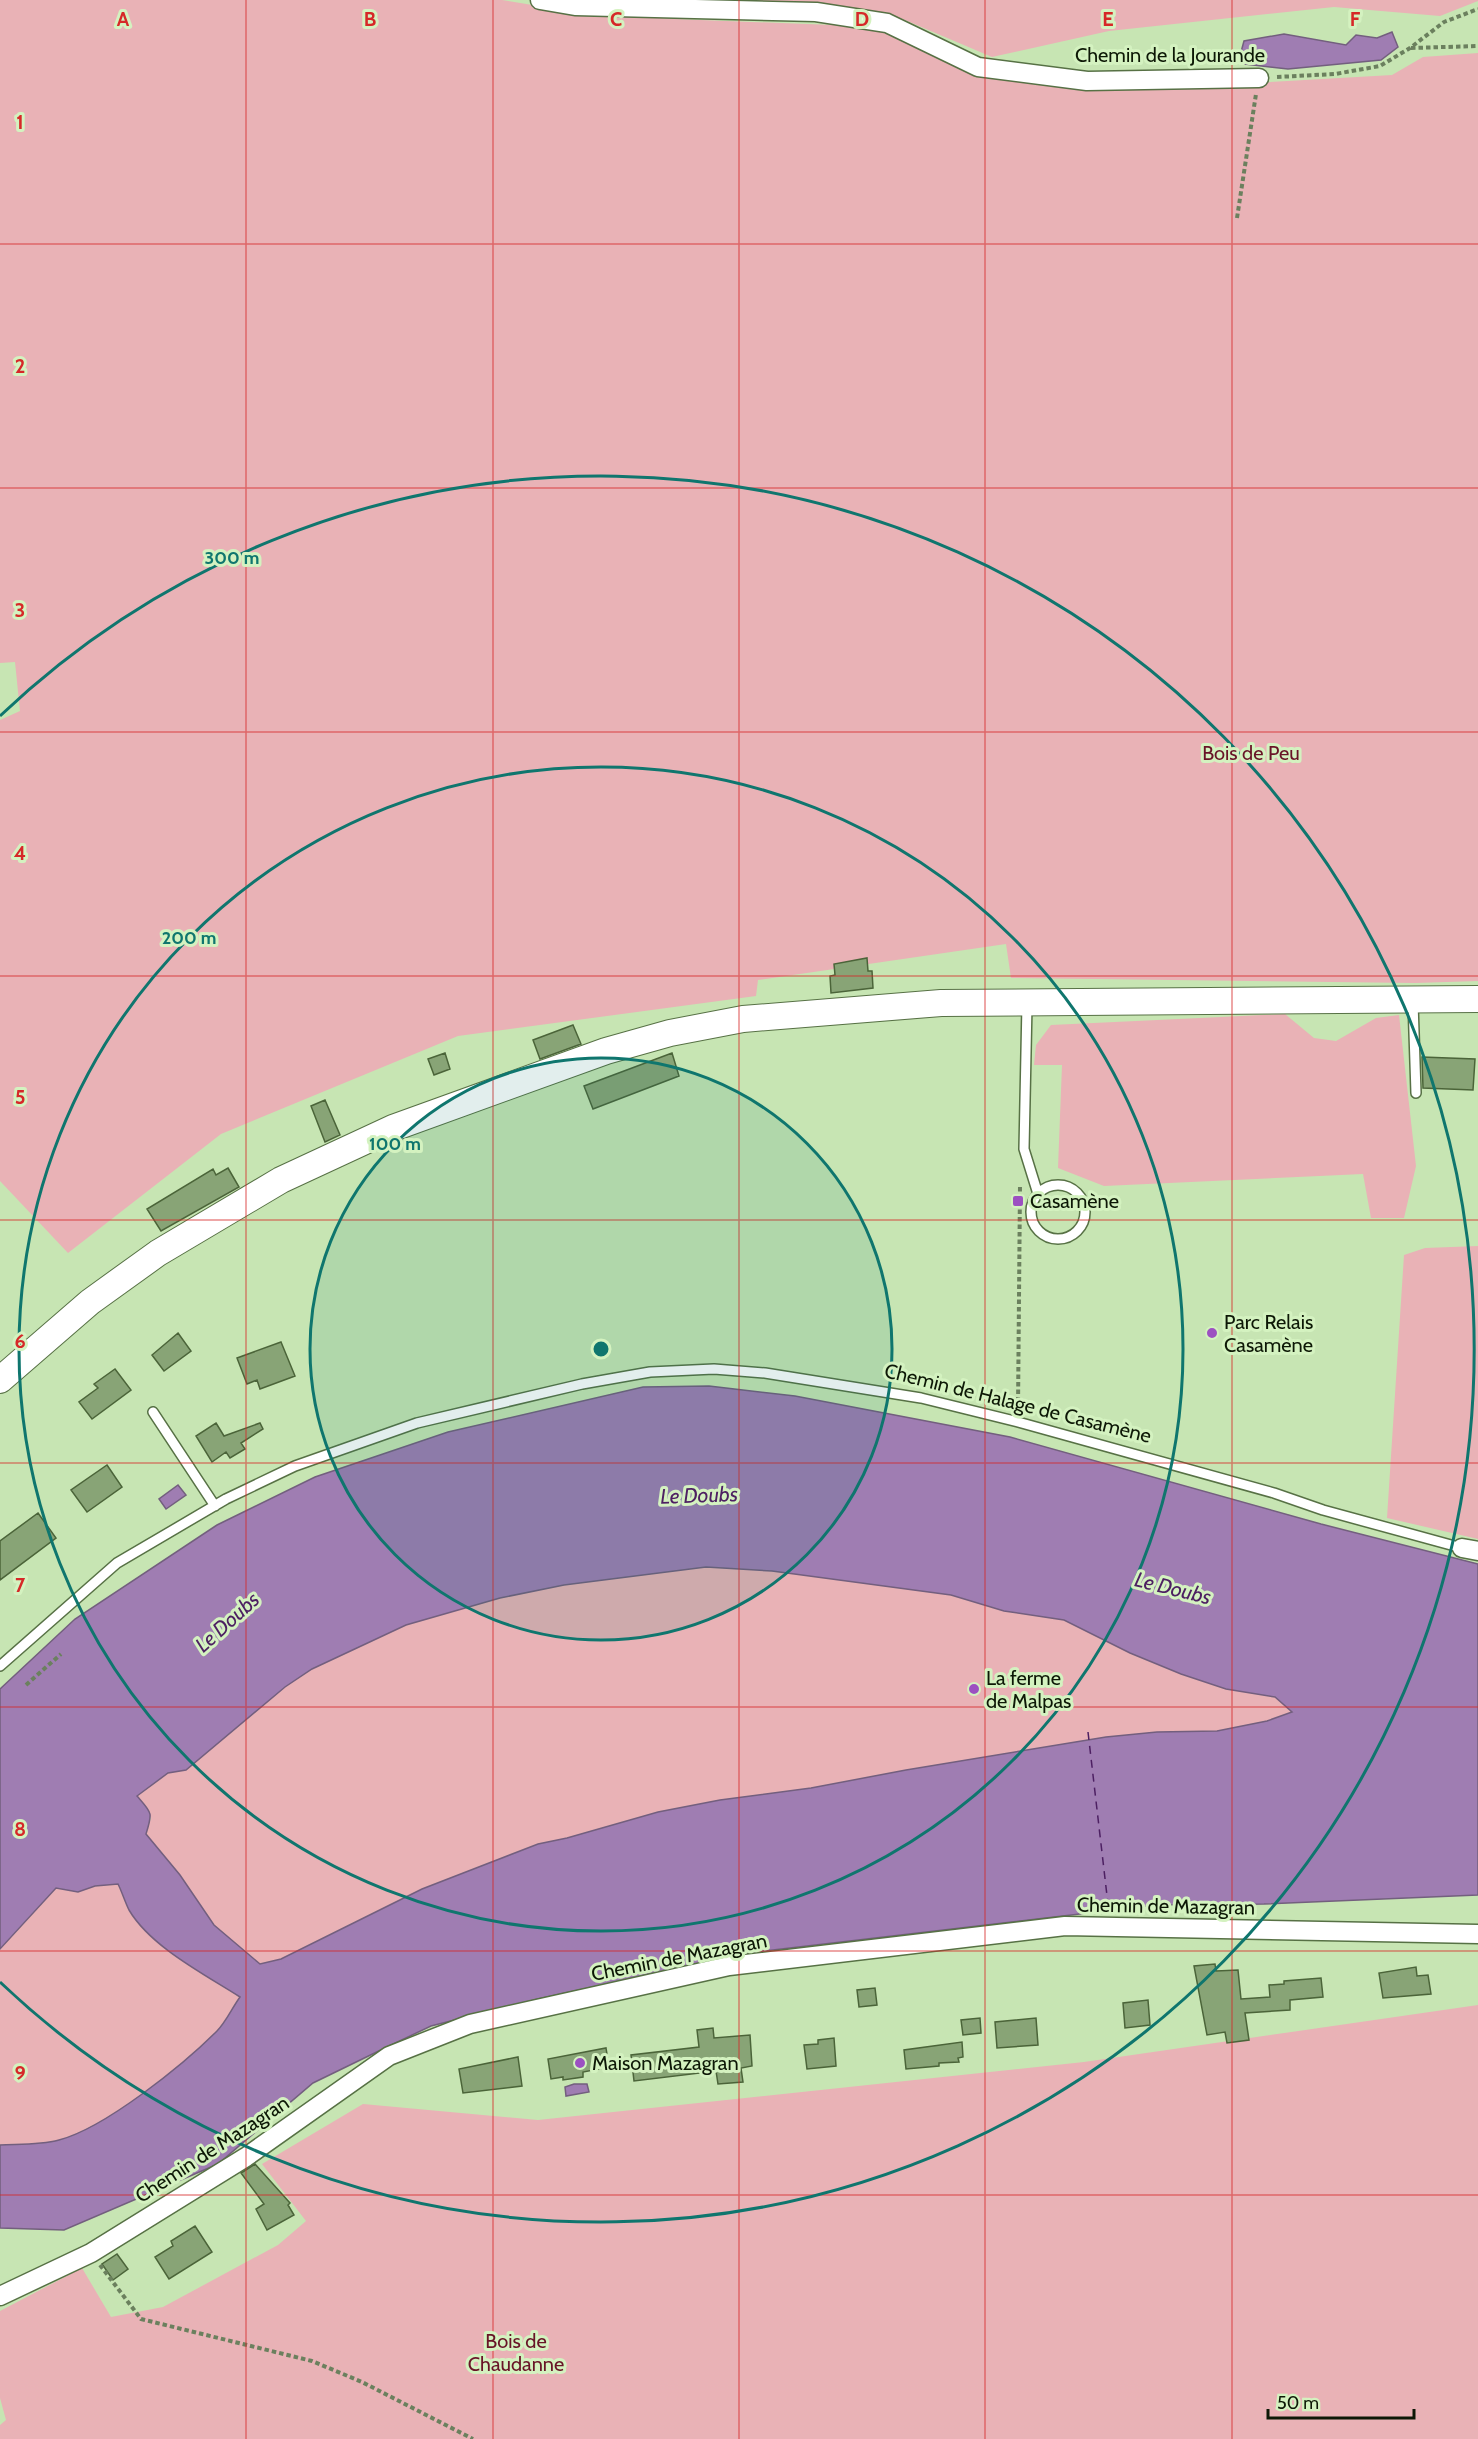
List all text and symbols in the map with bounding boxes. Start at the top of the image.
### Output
text: A [117,7,130,31]
text: B [364,7,376,31]
text: C [610,7,622,31]
text: D [855,7,869,31]
text: E [1102,7,1114,31]
text: F [1350,7,1361,31]
street label: Chemin de la Jourande [1075,43,1265,67]
text: 1 [16,110,24,134]
text: 2 [15,354,25,378]
text: 300 m [205,547,259,569]
text: 3 [15,598,25,622]
park label: Bois de Peu [1202,741,1300,765]
text: 4 [14,841,26,865]
text: 200 m [162,927,216,949]
text: 5 [15,1085,25,1109]
text: 100 m [369,1133,421,1155]
place label: Casamène [1030,1189,1119,1213]
marker: Casamène [1011,1194,1025,1208]
place label: Parc Relais Casamène [1224,1310,1313,1357]
marker: Parc Relais Casamène [1205,1326,1219,1340]
text: 6 [14,1329,26,1353]
centre of rings [591,1339,611,1359]
street label: Chemin de Halage de Casamène [882,1358,1154,1448]
water label: Le Doubs [660,1481,738,1509]
water label: Le Doubs [1132,1566,1214,1610]
text: 7 [15,1573,26,1597]
water label: Le Doubs [190,1587,264,1657]
place label: La ferme de Malpas [986,1666,1071,1713]
marker: La ferme de Malpas [967,1682,981,1696]
text: 8 [14,1817,26,1841]
street label: Chemin de Mazagran [1077,1892,1255,1920]
street label: Chemin de Mazagran [589,1928,769,1986]
place label: Maison Mazagran [592,2051,739,2075]
marker: Maison Mazagran [573,2056,587,2070]
text: 9 [14,2061,26,2085]
street label: Chemin de Mazagran [131,2090,293,2208]
park label: Bois de Chaudanne [468,2329,564,2376]
scale bar [1268,2382,1414,2420]
text: 50 m [1277,2392,1319,2414]

